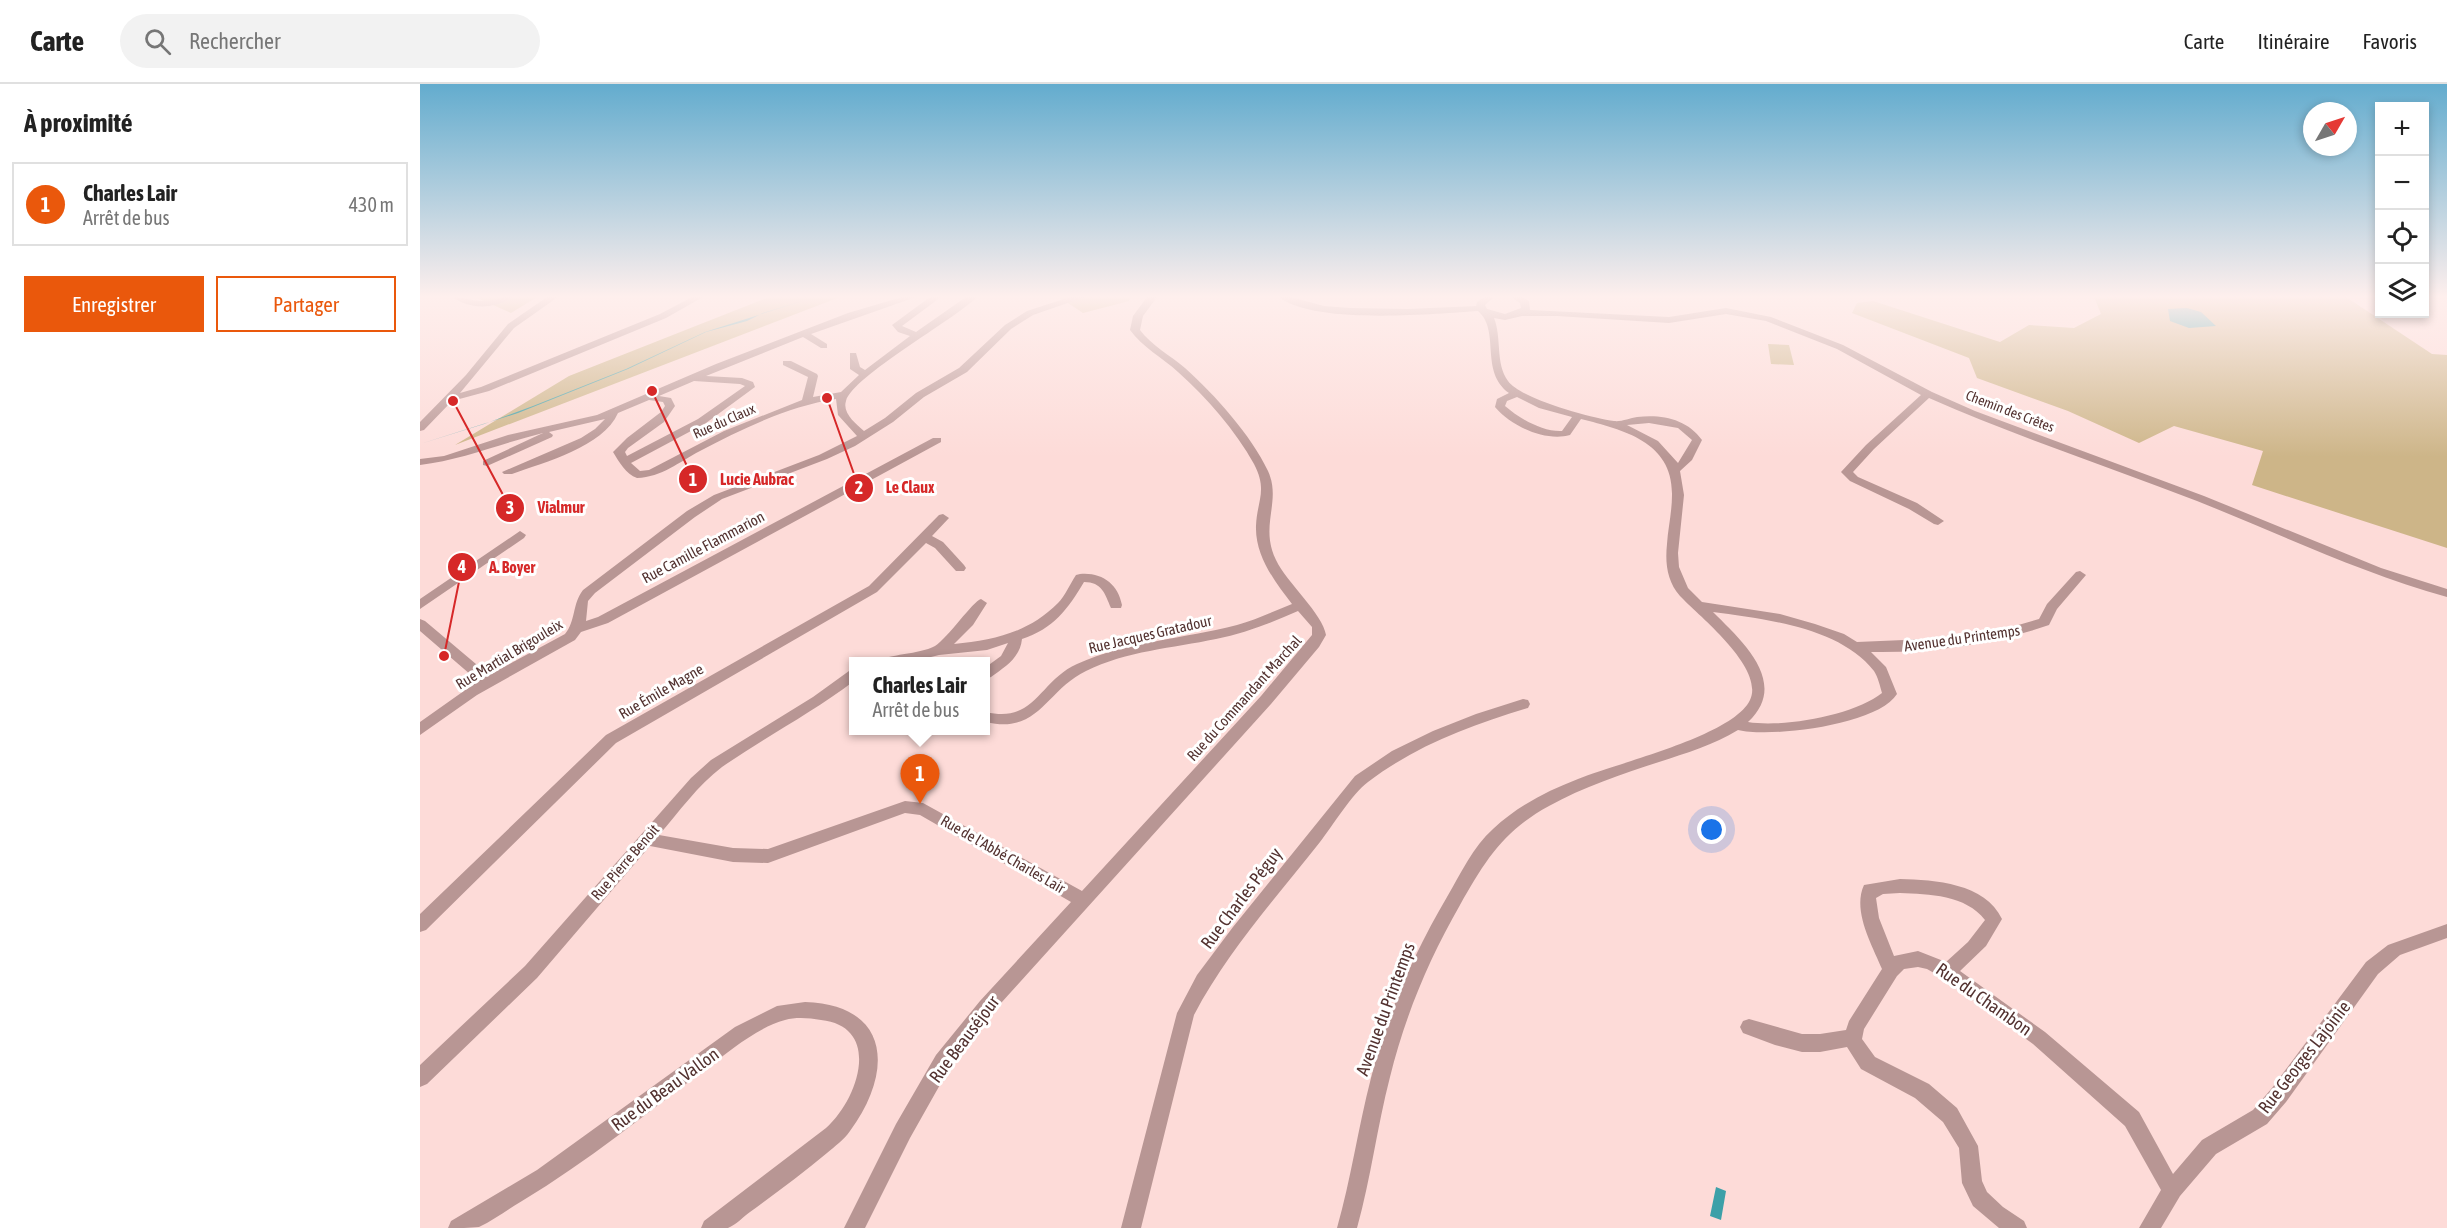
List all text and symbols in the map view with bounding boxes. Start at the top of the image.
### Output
search box [120,14,540,68]
text: Carte [30,25,84,57]
icon: search [141,25,174,58]
text: Rechercher [189,28,281,54]
text: Carte [2184,29,2224,53]
text: Itinéraire [2257,29,2329,53]
text: Favoris [2362,29,2417,53]
north arrow [2303,102,2357,156]
map controls [2375,102,2429,318]
button: + [2375,102,2429,156]
text: À proximité [24,108,132,138]
button: − [2375,156,2429,210]
text: Charles Lair [83,180,177,206]
text: 1 [41,193,50,216]
text: 430 m [349,193,394,216]
text: Arrêt de bus [83,206,170,229]
button: locate [2375,210,2429,264]
button: layers [2375,264,2429,318]
button: Enregistrer [24,276,204,332]
button: Partager [216,276,396,332]
street label: Chemin des Crêtes [1964,387,2056,435]
street label: Rue du Claux [690,400,758,442]
callout: Lucie Aubrac [678,462,806,496]
text: 1 [689,469,697,490]
text: Lucie Aubrac [720,470,794,488]
callout: Le Claux [844,471,947,505]
text: 2 [855,477,863,498]
text: Le Claux [886,478,935,496]
callout: Vialmur [495,491,596,525]
text: 3 [506,497,514,518]
text: Vialmur [536,498,585,516]
street label: Rue Camille Flammarion [639,508,767,586]
callout: A. Boyer [447,550,547,584]
text: 4 [457,556,466,577]
text: A. Boyer [488,558,535,576]
street label: Rue Jacques Gratadour [1087,611,1214,656]
street label: Rue Martial Brigouleix [453,615,565,693]
street label: Avenue du Printemps [1903,621,2021,655]
street label: Rue du Commandant Marchal [1183,632,1305,764]
popup [849,657,990,735]
street label: Rue Émile Magne [616,660,706,722]
text: Charles Lair [873,672,966,698]
text: Arrêt de bus [873,698,959,721]
pin: 1 [900,754,940,804]
street label: Rue de l'Abbé Charles Lair [938,812,1069,897]
your location [1697,815,1726,844]
street label: Rue Pierre Benoit [588,821,662,903]
street label: Rue Charles Péguy [1196,843,1286,953]
street label: Avenue du Printemps [1351,940,1419,1078]
street label: Rue du Chambon [1932,958,2036,1040]
street label: Rue Beauséjour [925,991,1004,1087]
street label: Rue Georges Lajoinie [2254,997,2354,1117]
street label: Rue du Beau Vallon [607,1043,723,1135]

